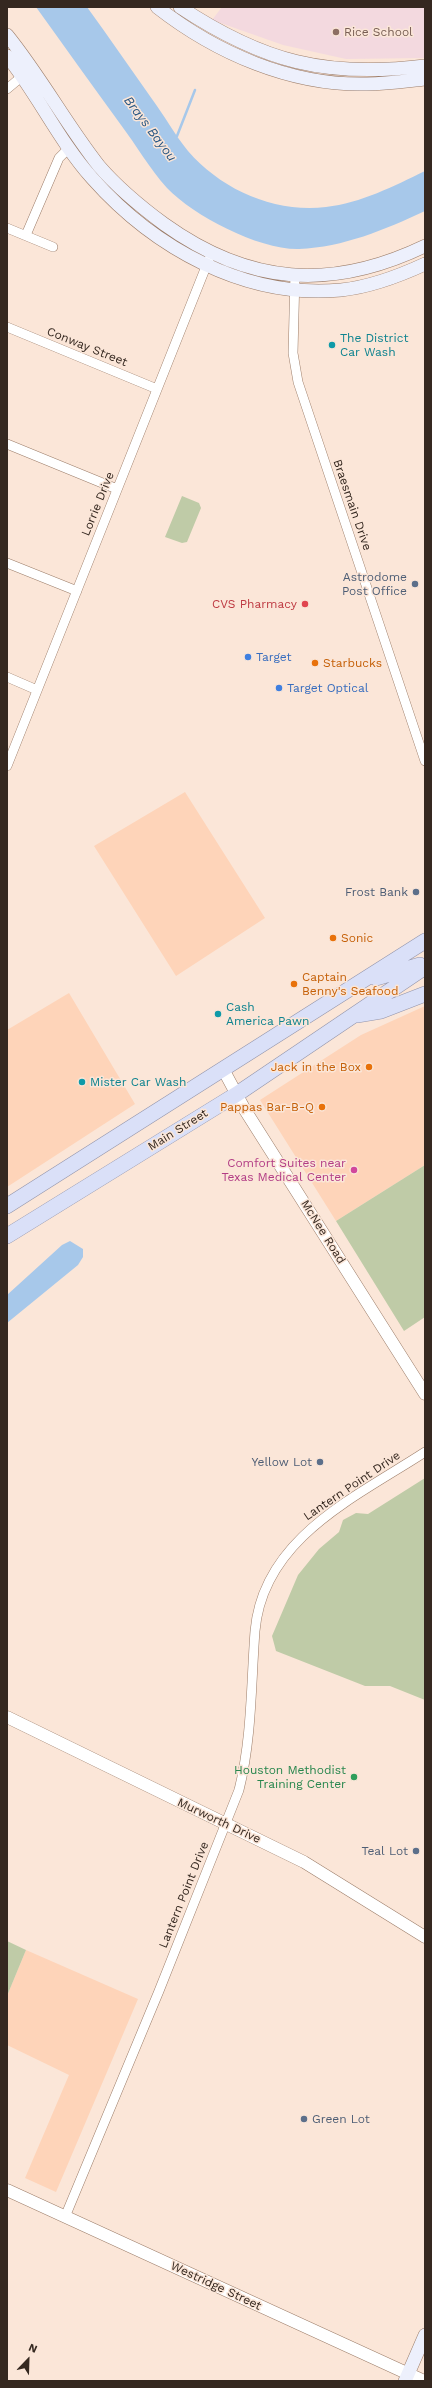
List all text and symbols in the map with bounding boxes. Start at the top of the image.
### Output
place label: Rice School [344,25,413,39]
marker: Rice School [331,27,341,37]
water label: Brays Bayou [120,93,180,165]
street label: Conway Street [45,324,129,370]
place label: The District Car Wash [340,331,408,359]
marker: The District Car Wash [327,340,337,350]
street label: Braesmain Drive [330,458,374,552]
street label: Lorrie Drive [79,470,117,538]
place label: Astrodome Post Office [342,570,407,598]
marker: Astrodome Post Office [410,579,420,589]
place label: CVS Pharmacy [212,597,297,611]
marker: CVS Pharmacy [300,599,310,609]
place label: Target [256,650,292,664]
marker: Target [243,652,253,662]
place label: Starbucks [323,656,382,670]
marker: Starbucks [310,658,320,668]
place label: Target Optical [287,681,368,695]
marker: Target Optical [274,683,284,693]
place label: Frost Bank [345,885,408,899]
marker: Frost Bank [411,887,421,897]
place label: Sonic [341,931,373,945]
marker: Sonic [328,933,338,943]
place label: Captain Benny's Seafood [302,970,399,998]
marker: Captain Benny's Seafood [289,979,299,989]
place label: Cash America Pawn [226,1000,309,1028]
marker: Cash America Pawn [213,1009,223,1019]
place label: Jack in the Box [271,1060,361,1074]
marker: Jack in the Box [364,1062,374,1072]
place label: Mister Car Wash [90,1075,186,1089]
marker: Mister Car Wash [77,1077,87,1087]
place label: Pappas Bar-B-Q [220,1100,314,1114]
marker: Pappas Bar-B-Q [317,1102,327,1112]
street label: Main Street [145,1106,211,1154]
place label: Comfort Suites near Texas Medical Center [221,1156,346,1184]
marker: Comfort Suites near Texas Medical Center [349,1165,359,1175]
street label: McNee Road [298,1197,348,1267]
street label: Lantern Point Drive [301,1448,403,1524]
place label: Yellow Lot [251,1455,312,1469]
marker: Yellow Lot [315,1457,325,1467]
place label: Houston Methodist Training Center [234,1763,346,1791]
marker: Houston Methodist Training Center [349,1772,359,1782]
street label: Murworth Drive [175,1795,263,1847]
street label: Lantern Point Drive [156,1840,212,1950]
place label: Teal Lot [361,1844,408,1858]
marker: Teal Lot [411,1846,421,1856]
place label: Green Lot [312,2112,370,2126]
marker: Green Lot [299,2114,309,2124]
street label: Westridge Street [168,2259,264,2313]
north arrow [8,2340,48,2380]
text: N [27,2341,39,2356]

